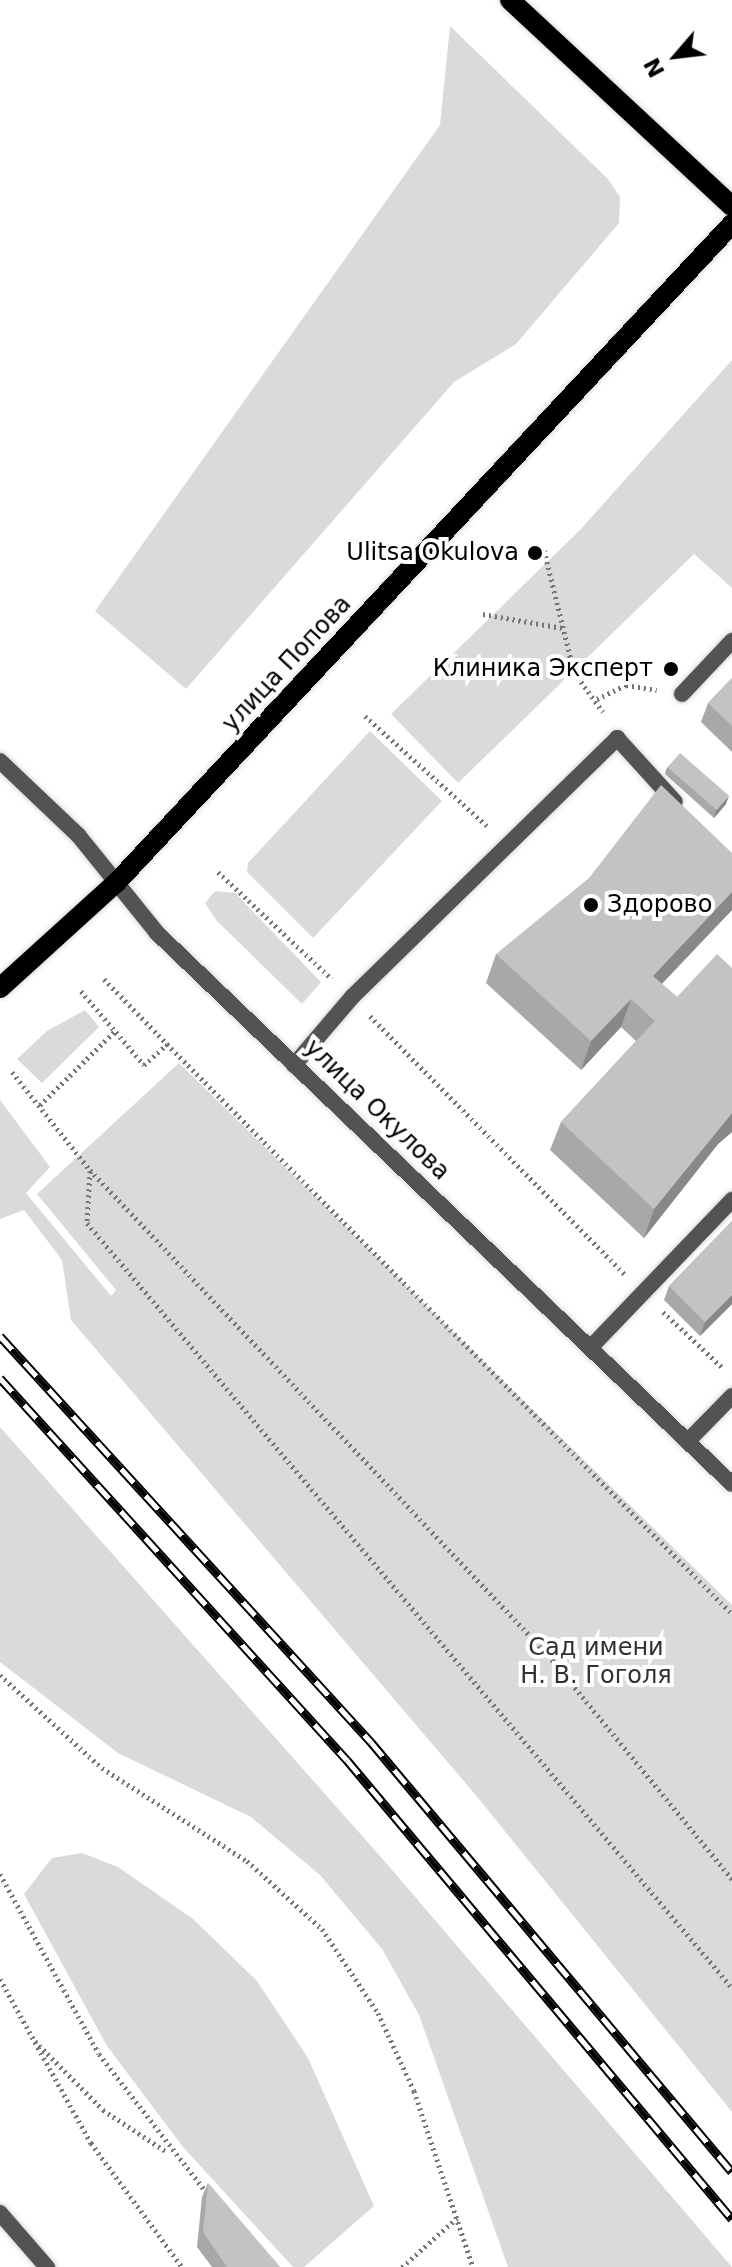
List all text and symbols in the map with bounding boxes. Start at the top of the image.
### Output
north arrow [636,16,716,96]
text: N [639,54,670,82]
place label: Ulitsa Okulova [346,539,519,567]
marker: Ulitsa Okulova [526,544,544,562]
street label: улица Попова [217,590,357,738]
place label: Клиника Эксперт [433,655,653,683]
marker: Клиника Эксперт [660,658,682,680]
place label: Здорово [607,891,712,919]
marker: Здорово [582,896,600,914]
street label: улица Окулова [299,1034,455,1186]
park label: Сад имени Н. В. Гоголя [520,1634,672,1690]

